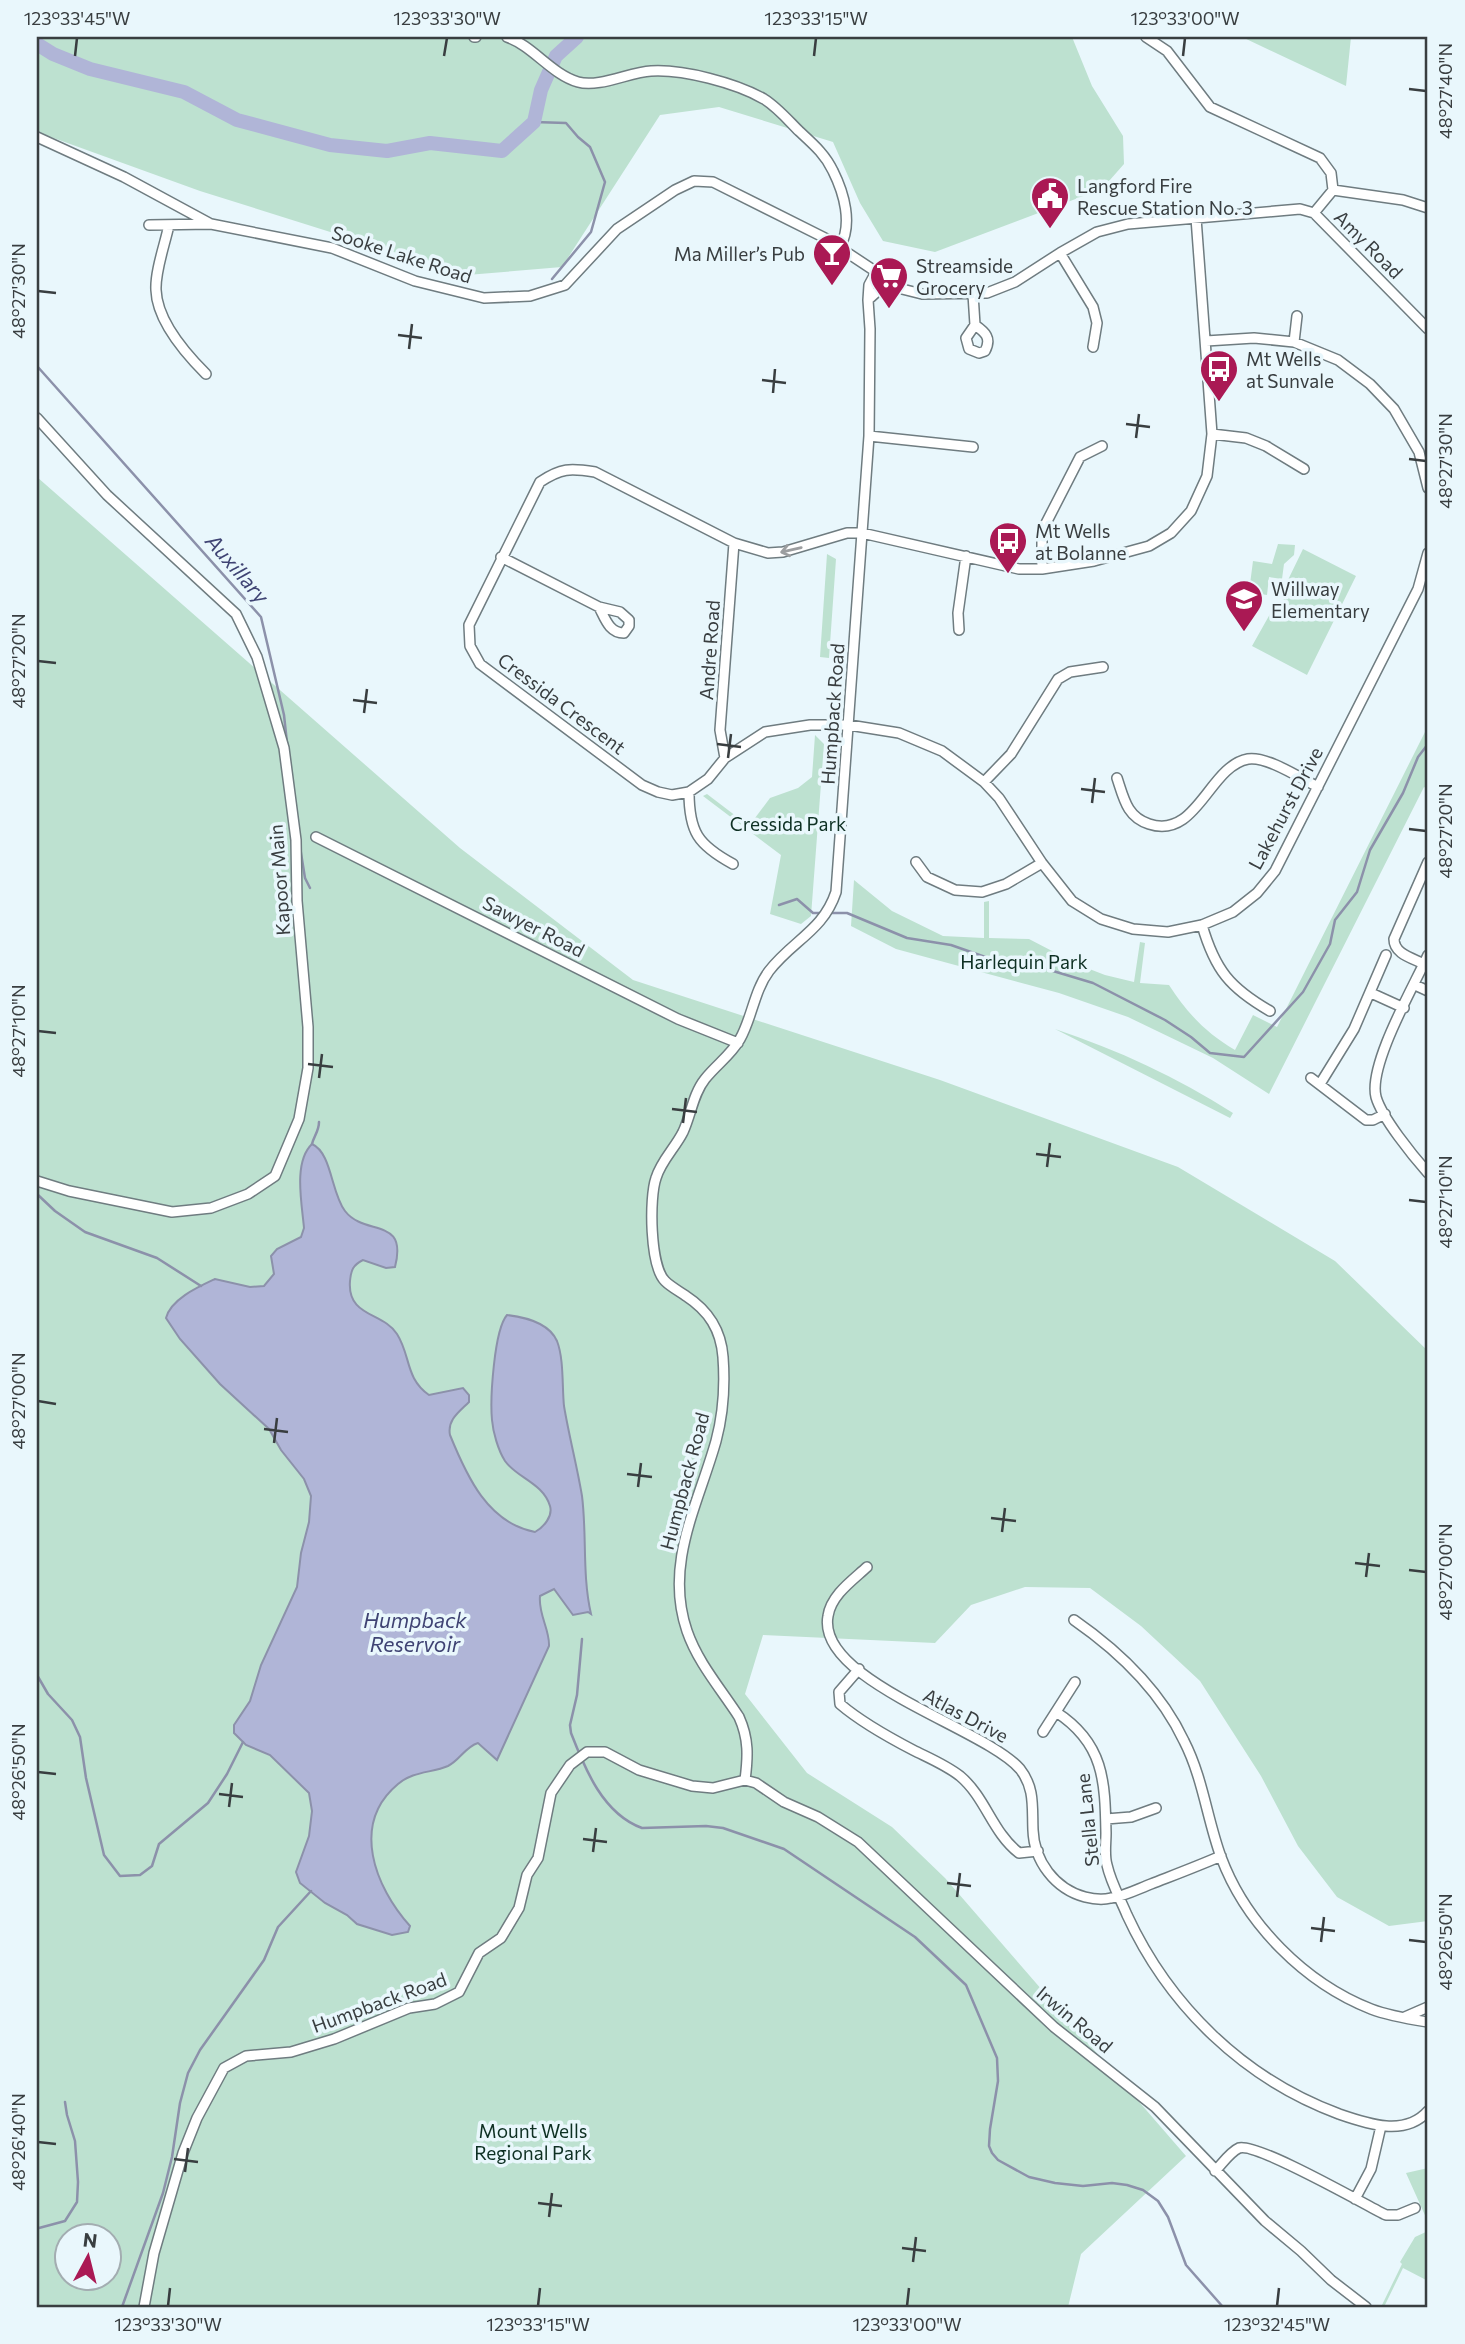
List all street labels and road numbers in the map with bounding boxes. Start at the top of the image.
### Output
street label: Amy Road [1330,205,1408,283]
street label: Sooke Lake Road [329,220,475,288]
street label: Andre Road [694,599,724,701]
street label: Humpback Road [816,643,848,785]
street label: Cressida Crescent [494,647,631,759]
street label: Lakehurst Drive [1243,743,1327,873]
street label: Kapoor Main [264,824,294,936]
street label: Sawyer Road [479,891,589,961]
street label: Humpback Road [655,1410,713,1552]
street label: Atlas Drive [920,1683,1012,1747]
street label: Stella Lane [1071,1772,1103,1868]
street label: Humpback Road [309,1967,449,2037]
street label: Irwin Road [1032,1981,1118,2057]

